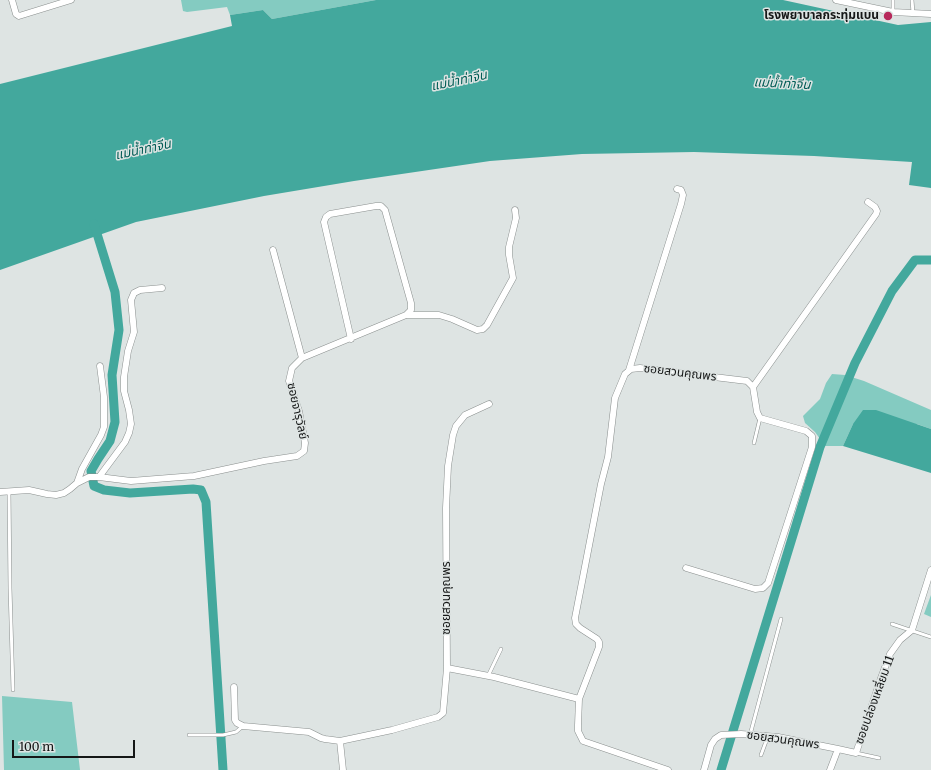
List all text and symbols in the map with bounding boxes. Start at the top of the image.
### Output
place label: โรงพยาบาลกระทุ่มแบน [764,9,879,23]
marker: โรงพยาบาลกระทุ่มแบน [882,10,894,22]
water label: แม่น้ำท่าจีน [430,67,488,95]
water label: แม่น้ำท่าจีน [753,75,811,93]
water label: แม่น้ำท่าจีน [114,136,172,164]
street label: ซอยสวนคุณพร [643,361,717,385]
street label: ซอยจารุวัลย์ [283,381,311,441]
street label: ซอยสวนคุณพร [440,561,454,635]
street label: ซอยปล่องเหลี่ยม 11 [852,654,898,746]
street label: ซอยสวนคุณพร [746,728,820,752]
scale bar [14,732,137,758]
text: 100 m [19,739,54,754]

